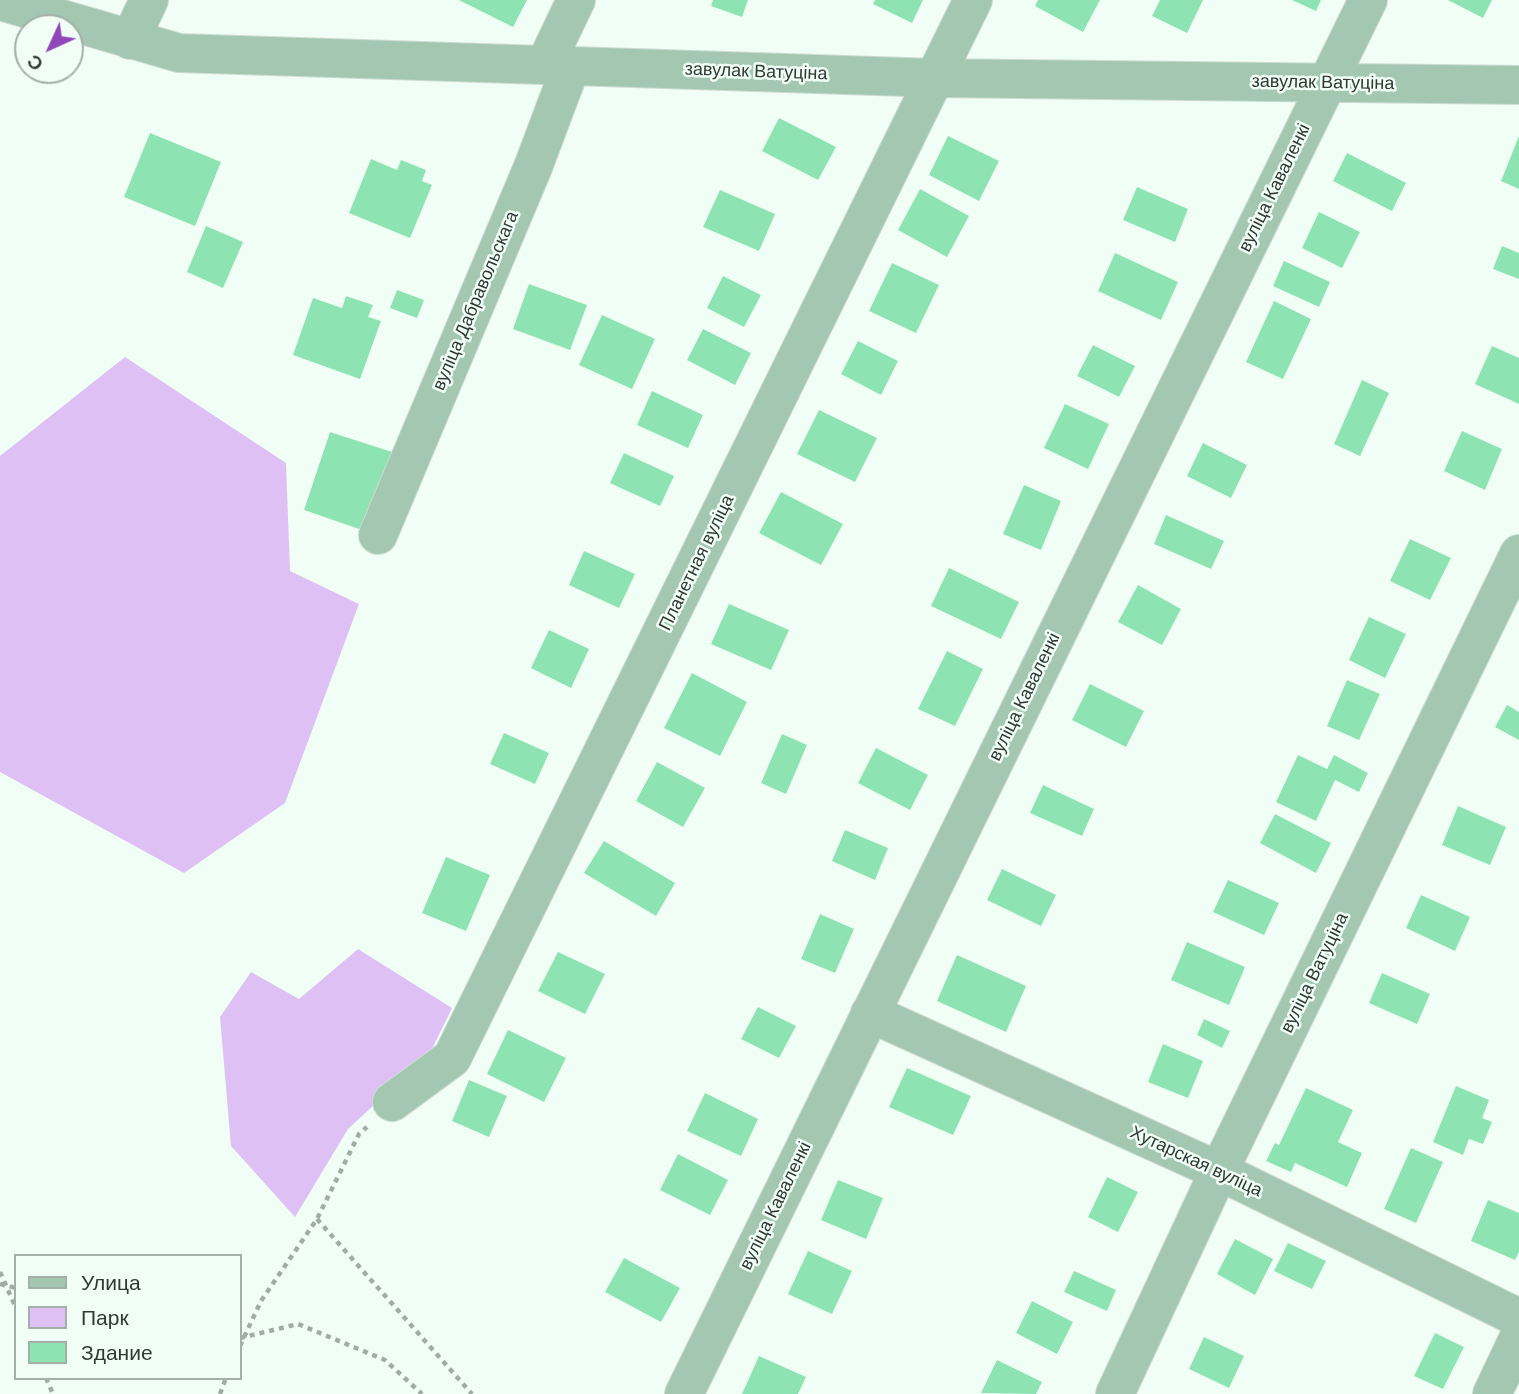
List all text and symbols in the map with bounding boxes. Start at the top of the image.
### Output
north arrow [14,14,84,84]
text: С [23,51,47,75]
street label: завулак Ватуціна [684,59,828,85]
street label: завулак Ватуціна [1251,71,1395,95]
street label: вуліца Каваленкі [1235,120,1315,256]
street label: вуліца Дабравольскага [428,208,524,394]
street label: Планетная вуліца [655,492,739,634]
street label: вуліца Каваленкі [985,629,1065,765]
street label: вуліца Ватуціна [1277,909,1353,1037]
street label: Хутарская вуліца [1127,1122,1265,1202]
street label: вуліца Каваленкі [736,1138,816,1274]
legend [14,1254,242,1380]
text: Улица [81,1271,141,1294]
text: Парк [81,1306,129,1329]
text: Здание [81,1341,153,1364]

